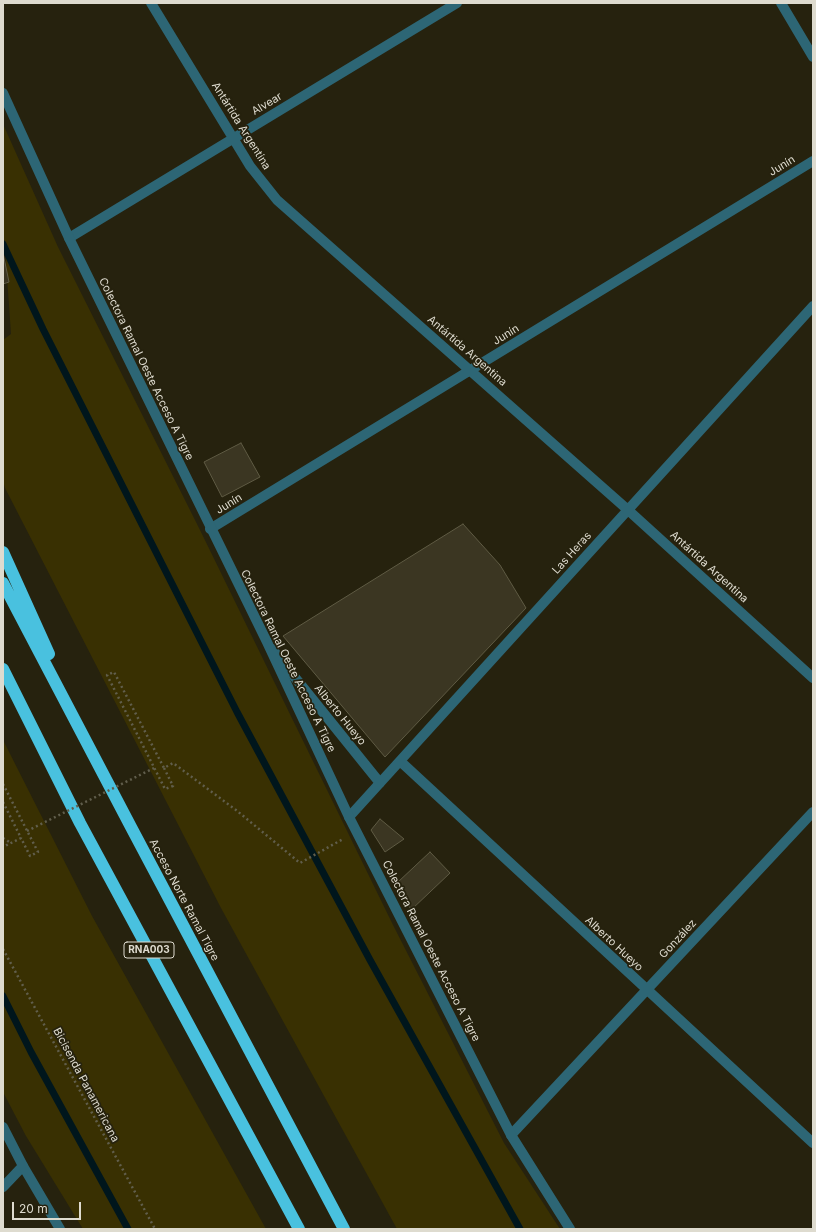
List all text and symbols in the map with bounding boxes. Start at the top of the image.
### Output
street label: Antártida Argentina [209,80,273,172]
street label: Alvear [249,90,285,118]
street label: Junín [766,153,798,179]
street label: Colectora Ramal Oeste Acceso A Tigre [96,276,196,462]
street label: Antártida Argentina [425,313,509,389]
street label: Junín [490,322,522,348]
street label: Junín [213,491,245,517]
street label: Antártida Argentina [667,528,751,606]
street label: Las Heras [550,529,594,577]
street label: Colectora Ramal Oeste Acceso A Tigre [238,568,338,754]
street label: Alberto Hueyo [311,682,369,748]
street label: Acceso Norte Ramal Tigre [146,837,222,963]
street label: Colectora Ramal Oeste Acceso A Tigre [379,858,483,1044]
street label: Alberto Hueyo [582,914,646,974]
street label: González [657,917,699,961]
road number: RNA003 [124,942,174,958]
street label: Bicisenda Panamericana [50,1026,122,1144]
scale bar [14,1194,83,1220]
text: 20 m [19,1201,48,1216]

